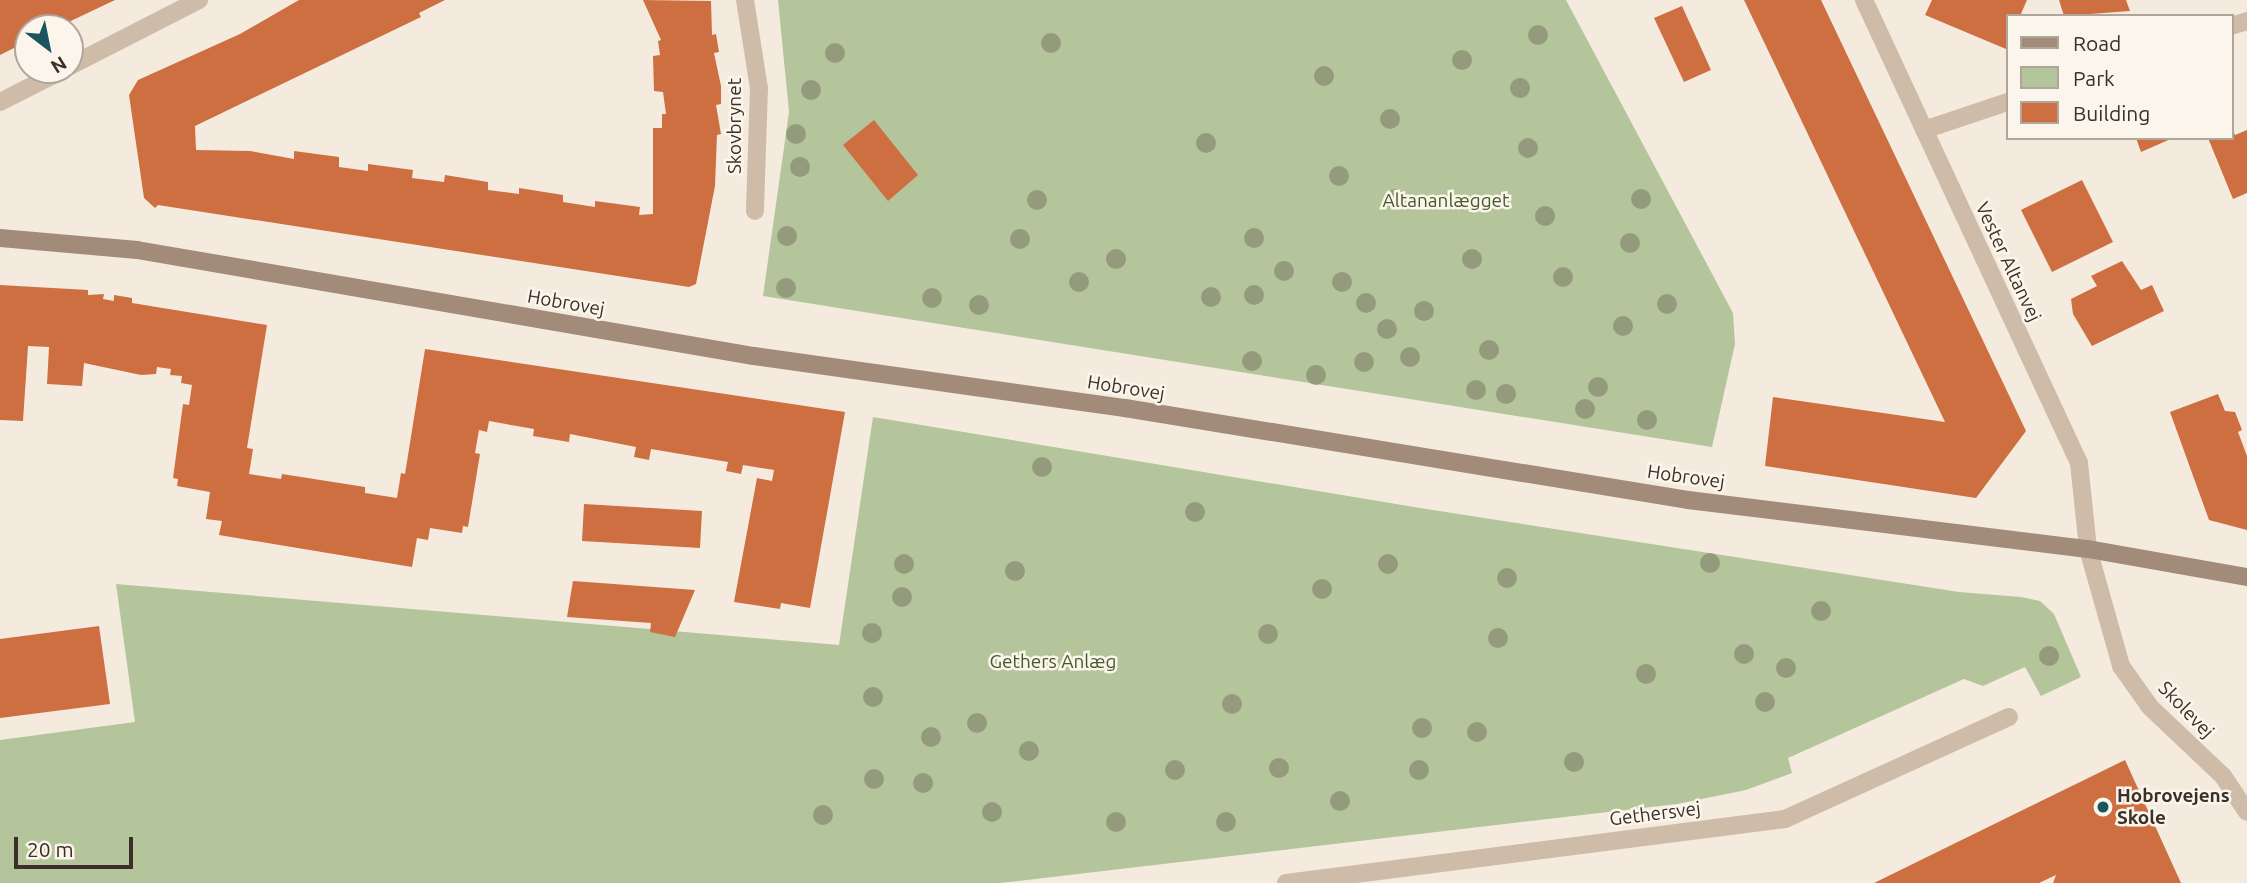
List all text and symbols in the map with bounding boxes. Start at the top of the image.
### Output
north arrow [14,14,84,84]
legend [2006,14,2233,140]
text: Road [2073,31,2121,55]
text: N [47,52,71,78]
text: Park [2073,66,2115,90]
street label: Skovbrynet [724,78,746,174]
text: Building [2073,101,2150,125]
park label: Altananlægget [1382,190,1510,212]
street label: Vester Altanvej [1970,199,2046,325]
street label: Hobrovej [526,285,606,321]
street label: Hobrovej [1086,371,1166,405]
street label: Hobrovej [1646,460,1726,494]
park label: Gethers Anlæg [989,651,1117,673]
street label: Skolevej [2153,677,2219,743]
place label: Hobrovejens Skole [2117,785,2230,829]
street label: Gethersvej [1608,797,1702,831]
marker: Hobrovejens Skole [2095,799,2111,815]
scale bar [18,824,136,868]
text: 20 m [27,837,74,861]

